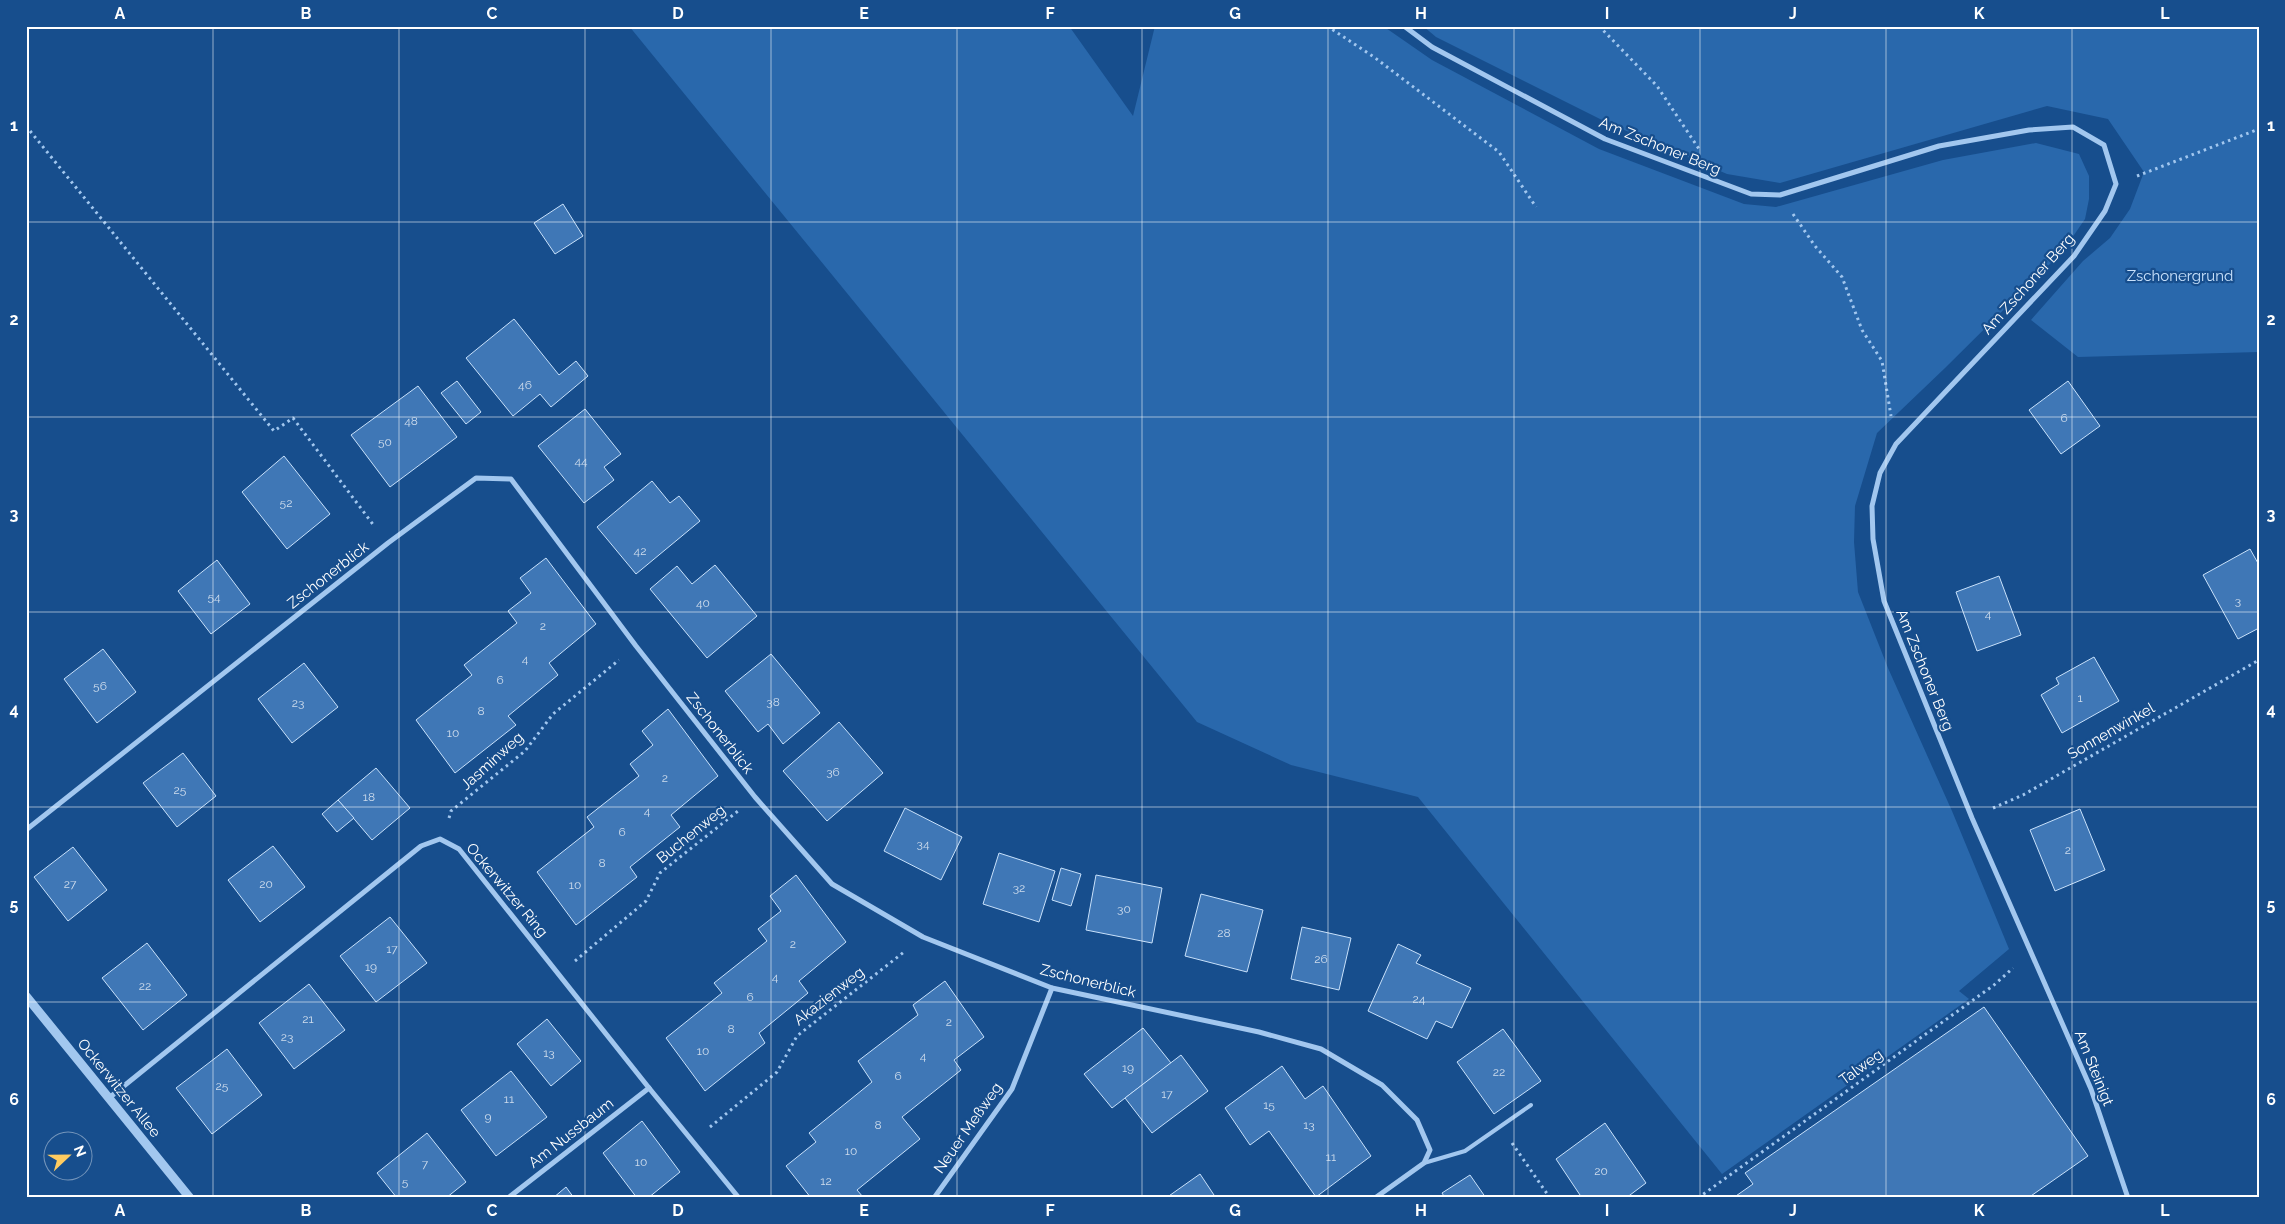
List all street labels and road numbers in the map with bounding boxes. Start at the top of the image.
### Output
street label: Am Zschoner Berg [1596,113,1724,179]
street label: Am Zschoner Berg [1978,230,2078,338]
street label: Zschonerblick [284,538,372,612]
street label: Am Zschoner Berg [1892,606,1958,734]
street label: Zschonerblick [683,689,757,777]
street label: Sonnenwinkel [2064,698,2159,763]
street label: Jasminweg [457,728,527,794]
street label: Buchenweg [653,801,729,867]
street label: Ockerwitzer Ring [462,839,552,941]
street label: Zschonerblick [1038,960,1138,1002]
street label: Akazienweg [790,963,868,1029]
street label: Am Steinigt [2071,1028,2117,1108]
street label: Ockerwitzer Allee [74,1035,164,1141]
street label: Talweg [1836,1045,1886,1089]
street label: Neuer Meßweg [930,1079,1006,1177]
street label: Am Nussbaum [525,1094,617,1172]

